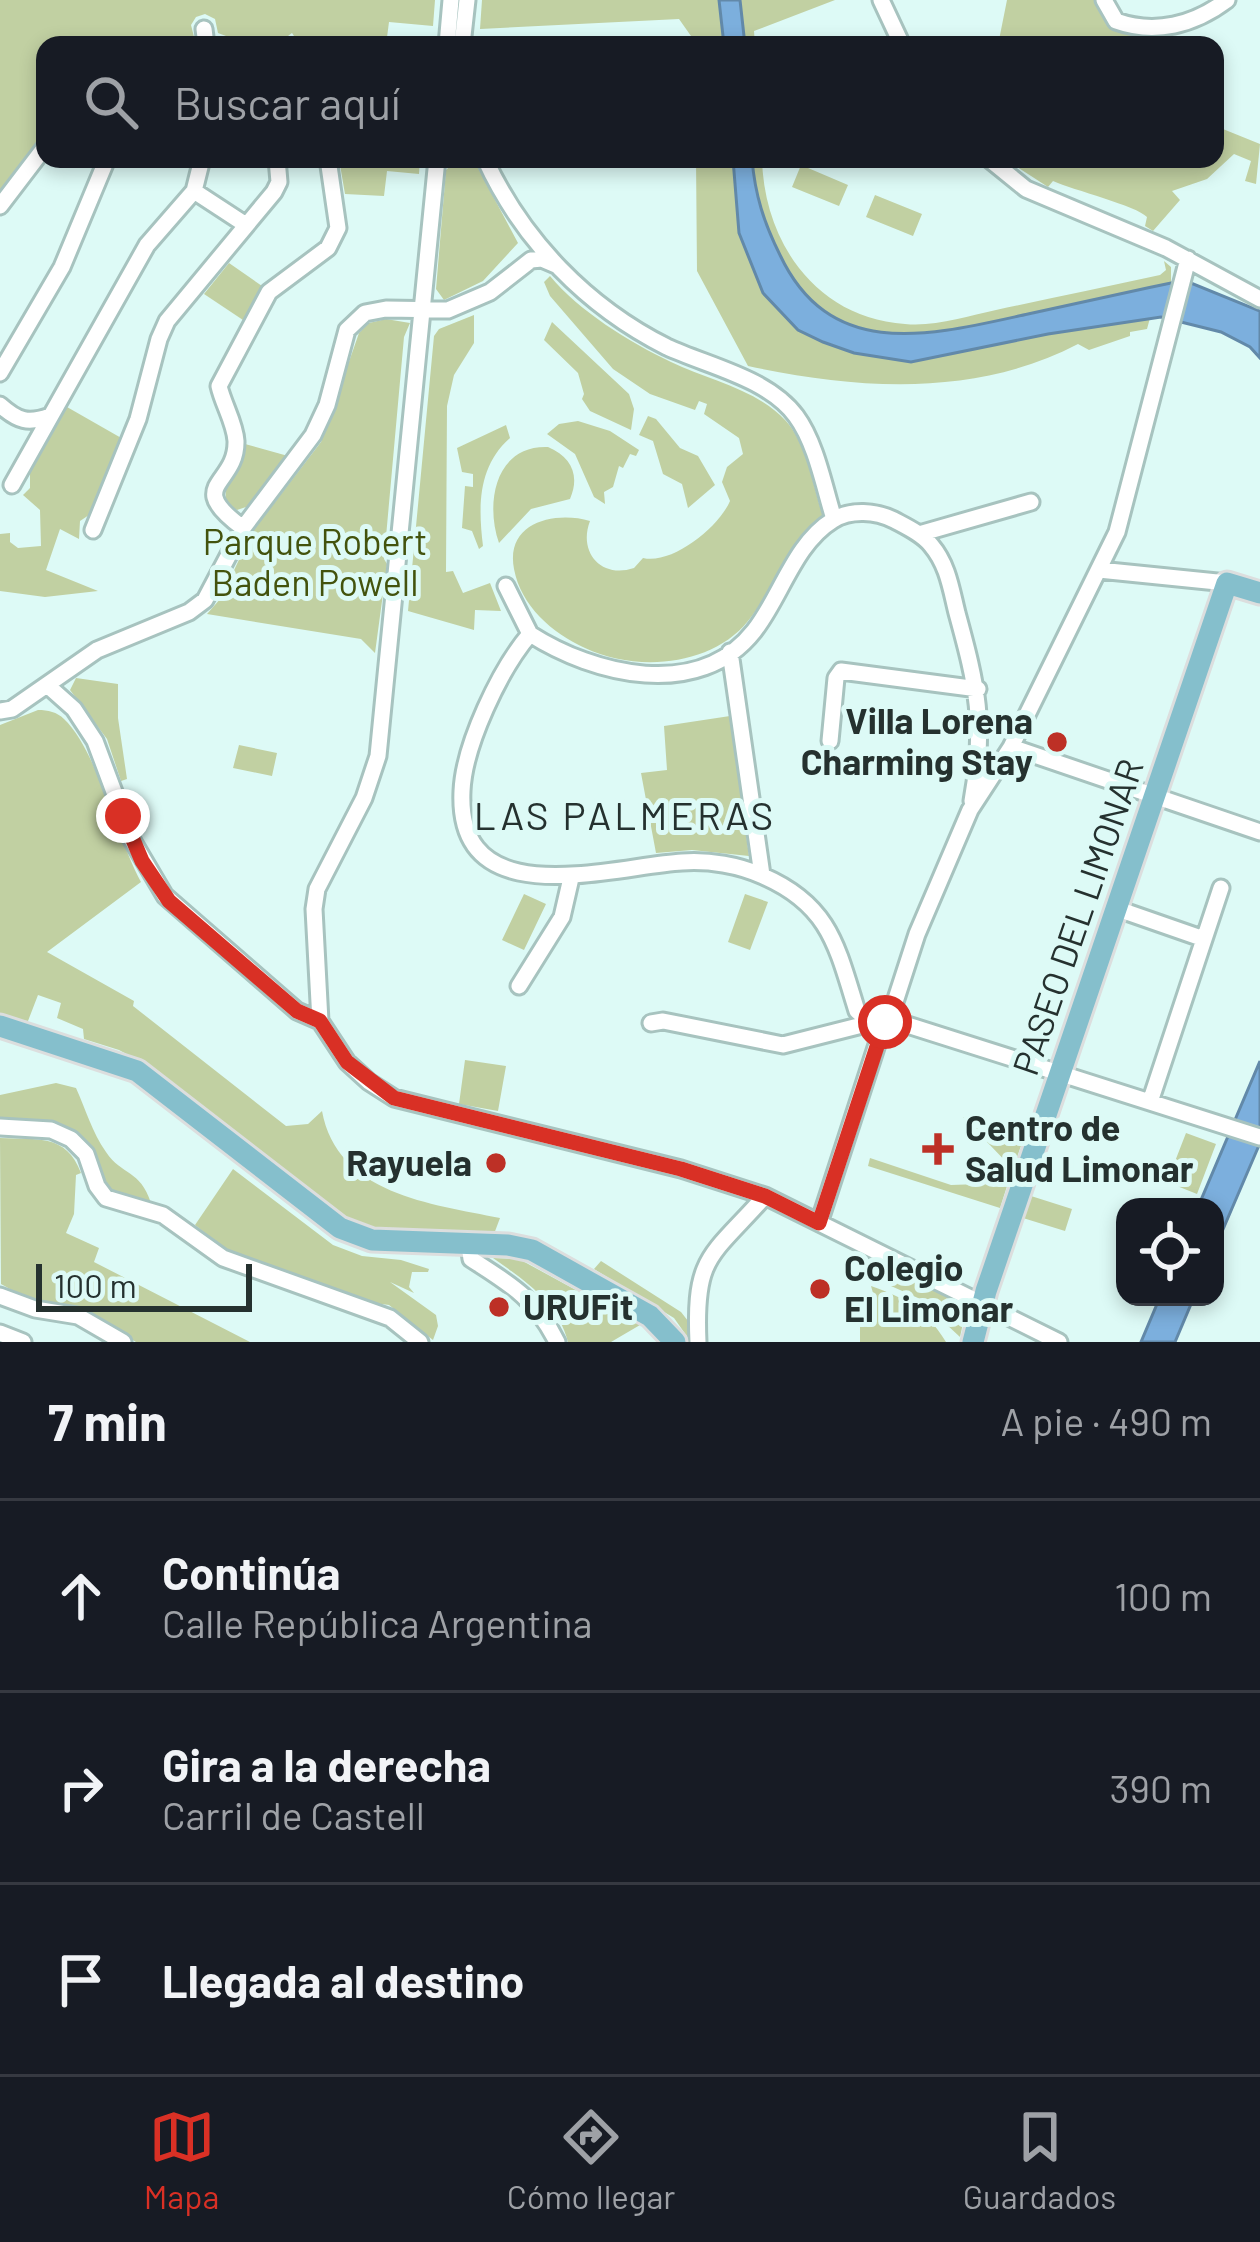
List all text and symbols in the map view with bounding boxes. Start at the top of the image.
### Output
search box [36,36,1224,168]
icon: search [78,69,144,135]
text: Buscar aquí [174,75,401,129]
park label: Parque Robert Baden Powell [203,519,427,603]
place label: Villa Lorena Charming Stay [801,698,1033,782]
marker: Villa Lorena Charming Stay [1044,729,1070,755]
street label: PASEO DEL LIMONAR [1002,753,1151,1080]
route end [96,789,150,843]
district label: LAS PALMERAS [474,791,776,838]
route start [858,995,912,1049]
place label: Centro de Salud Limonar [965,1105,1194,1189]
marker: Centro de Salud Limonar [922,1133,954,1165]
place label: Rayuela [346,1140,472,1183]
marker: Rayuela [483,1150,509,1176]
map controls [1116,1198,1224,1306]
button: locate [1116,1198,1224,1306]
place label: Colegio El Limonar [844,1245,1013,1329]
scale bar [36,1258,252,1311]
text: 100 m [54,1265,137,1305]
marker: Colegio El Limonar [807,1276,833,1302]
place label: URUFit [523,1284,633,1327]
marker: URUFit [486,1294,512,1320]
text: 7 min [48,1390,167,1451]
text: A pie · 490 m [1001,1397,1212,1444]
text: Continúa [162,1545,341,1599]
icon: ahead [48,1563,114,1629]
text: 100 m [1114,1572,1212,1619]
text: Calle República Argentina [162,1599,592,1646]
text: Gira a la derecha [162,1737,491,1791]
icon: right [48,1755,114,1821]
text: 390 m [1110,1764,1212,1811]
text: Carril de Castell [162,1791,425,1838]
icon: arrive [48,1947,114,2013]
text: Llegada al destino [162,1953,524,2007]
tab: Mapa [144,2104,219,2216]
tab: Cómo llegar [507,2104,675,2216]
tab: Guardados [963,2104,1116,2216]

